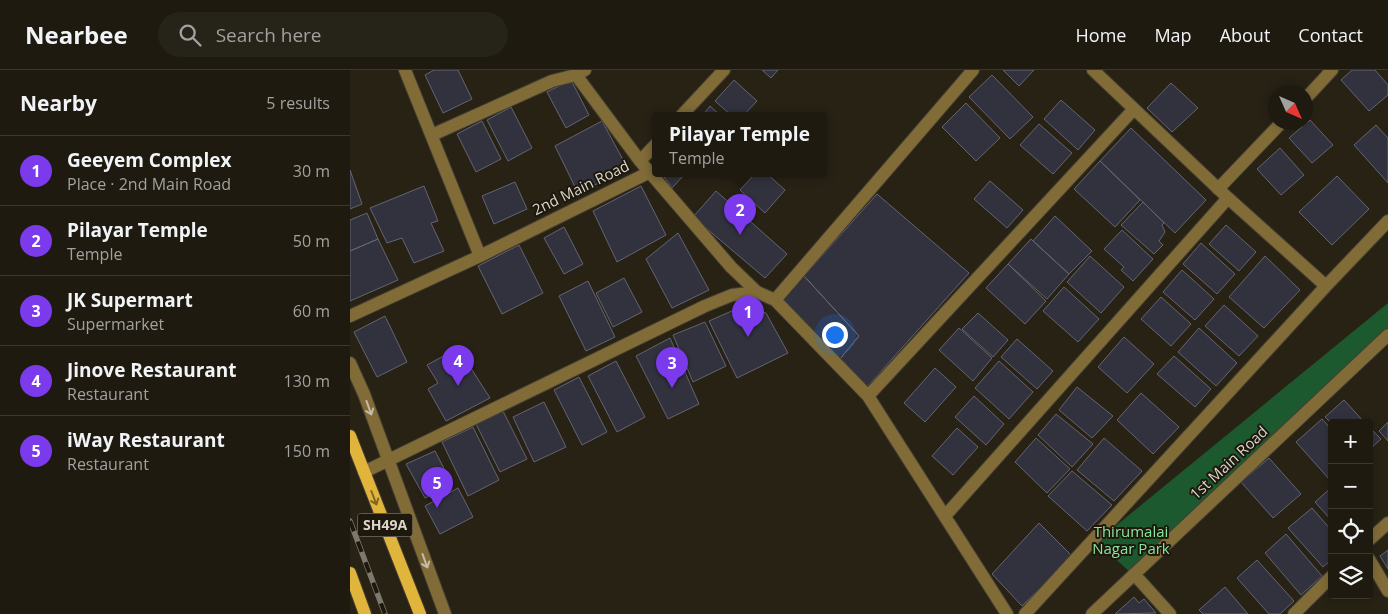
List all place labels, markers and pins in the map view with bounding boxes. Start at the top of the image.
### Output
pin: 2 [724,194,756,235]
pin: 1 [732,296,764,337]
pin: 4 [442,345,474,386]
pin: 3 [656,347,688,388]
pin: 5 [421,467,453,508]

